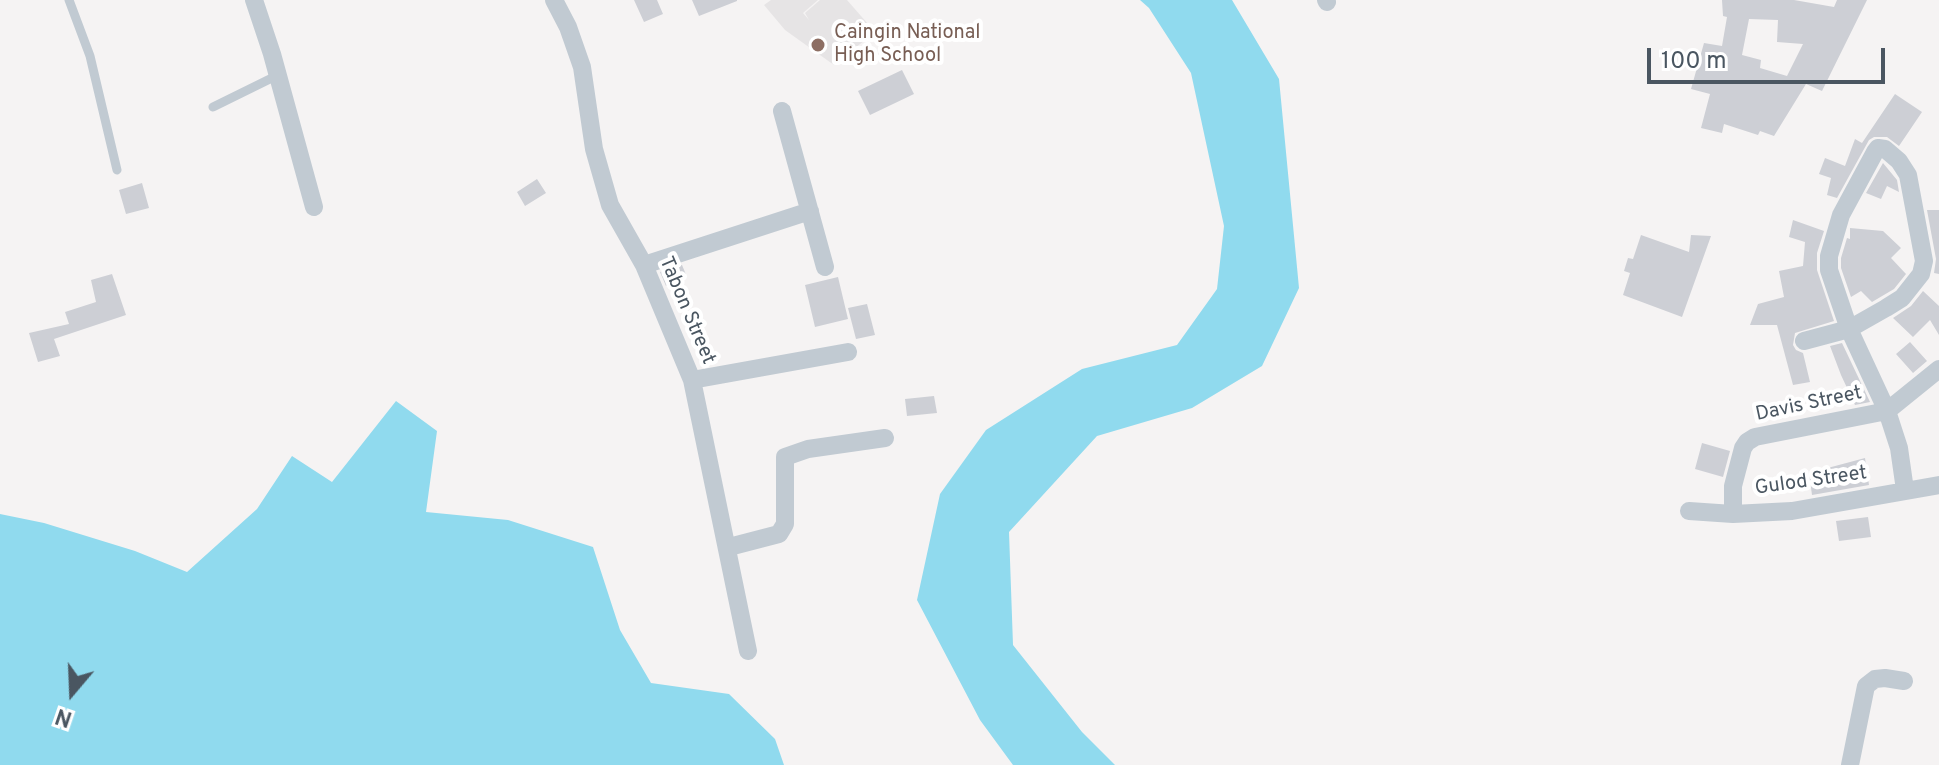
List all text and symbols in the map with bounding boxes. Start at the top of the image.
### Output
place label: Caingin National High School [834,22,981,69]
scale bar [1651,32,1889,82]
marker: Caingin National High School [809,36,827,54]
text: 100 m [1661,47,1727,77]
street label: Tabon Street [653,254,719,368]
street label: Davis Street [1754,382,1864,428]
street label: Gulod Street [1754,462,1868,502]
north arrow [32,653,112,733]
text: N [52,701,76,732]

